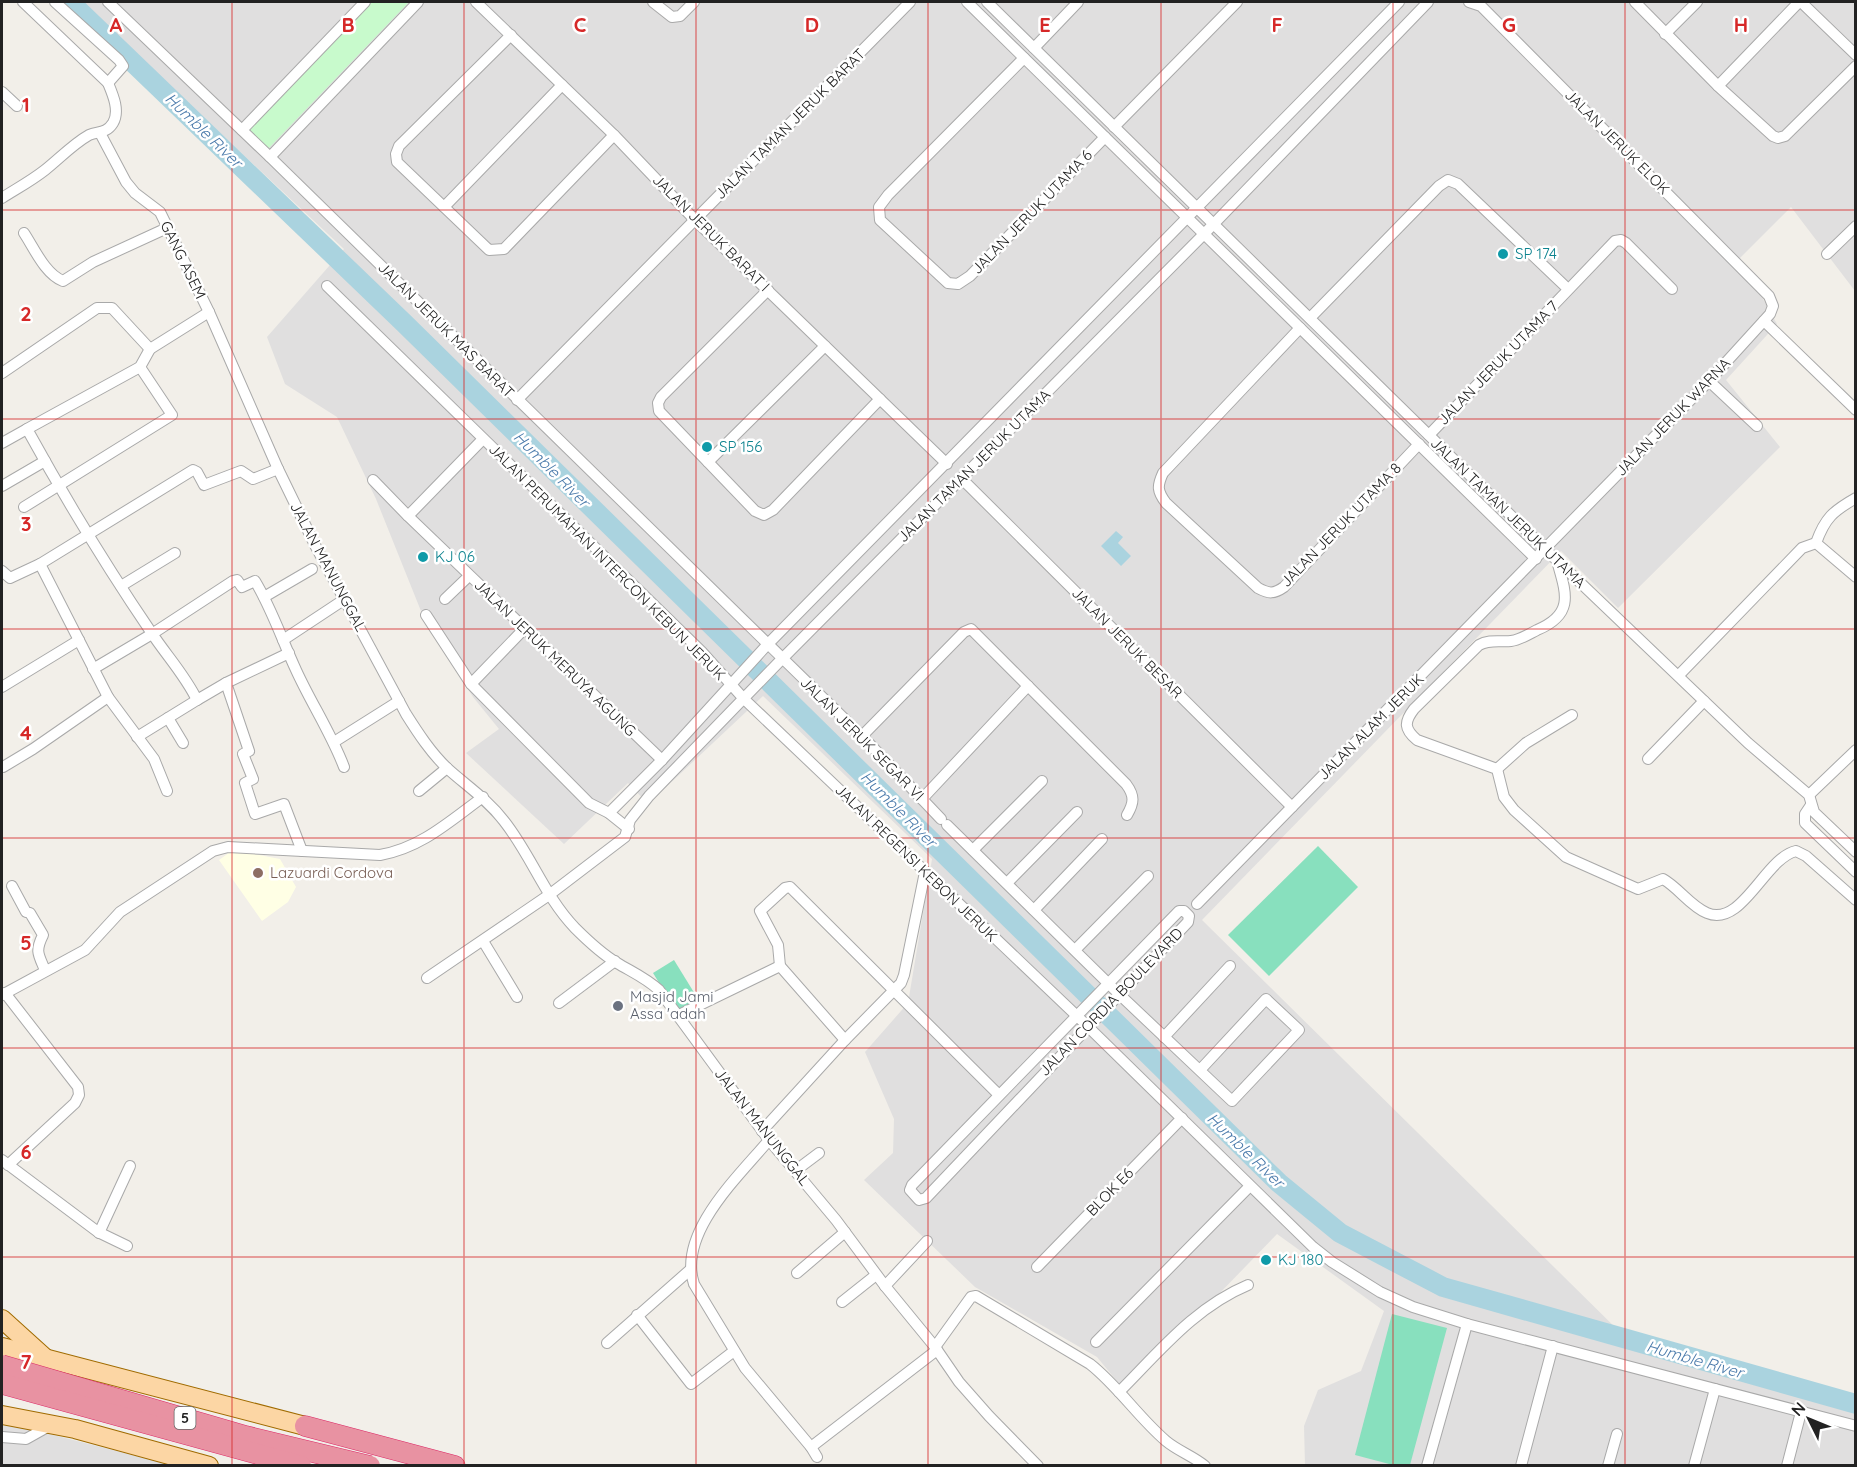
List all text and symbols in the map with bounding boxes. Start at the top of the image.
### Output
text: A [110,12,123,37]
text: B [341,12,355,37]
text: C [574,12,587,37]
text: D [805,12,819,37]
text: E [1039,12,1051,37]
text: F [1271,12,1283,37]
text: G [1502,12,1516,37]
text: H [1734,12,1748,37]
street label: JALAN TAMAN JERUK BARAT [710,44,869,203]
street label: JALAN JERUK ELOK [1561,85,1674,198]
water label: Humble River [161,88,248,173]
text: 1 [22,92,30,117]
street label: JALAN JERUK UTAMA 6 [967,145,1096,278]
street label: JALAN JERUK BARAT I [649,170,774,295]
street label: GANG ASEM [156,218,211,302]
place label: SP 174 [1515,244,1557,263]
marker: SP 174 [1496,247,1510,261]
street label: JALAN JERUK MAS BARAT [374,258,518,402]
street label: JALAN JERUK UTAMA 7 [1433,296,1562,429]
text: 2 [20,301,32,326]
street label: JALAN JERUK WARNA [1611,353,1734,480]
street label: JALAN TAMAN JERUK UTAMA [893,385,1054,546]
water label: Humble River [510,427,596,513]
street label: JALAN TAMAN JERUK UTAMA [1427,433,1590,592]
place label: SP 156 [719,437,762,456]
street label: JALAN PERUMAHAN INTERCON KEBUN JERUK [485,439,730,684]
marker: SP 156 [700,440,714,454]
street label: JALAN JERUK UTAMA 8 [1276,458,1405,591]
street label: JALAN MANUNGGAL [286,499,371,635]
text: 3 [21,511,31,536]
place label: KJ 06 [435,547,475,566]
marker: KJ 06 [416,550,430,564]
street label: JALAN JERUK MERUYA AGUNG [470,575,640,740]
street label: JALAN JERUK BESAR [1068,583,1187,702]
street label: JALAN ALAM JERUK [1314,670,1428,784]
street label: JALAN JERUK SEGAR VI [796,673,928,805]
text: 4 [20,720,32,745]
water label: Humble River [857,767,943,853]
street label: JALAN REGENSI KEBON JERUK [831,780,1001,945]
place label: Lazuardi Cordova [270,863,393,882]
marker: Lazuardi Cordova [251,866,265,880]
street label: JALAN CORDIA BOULEVARD [1035,923,1187,1080]
text: 5 [20,930,32,955]
place label: Masjid Jami Assa 'adah [630,987,714,1023]
marker: Masjid Jami Assa 'adah [611,999,625,1013]
street label: JALAN MANUNGGAL [711,1064,814,1189]
water label: Humble River [1203,1108,1290,1193]
text: 6 [20,1139,32,1164]
street label: BLOK E6 [1082,1164,1137,1220]
place label: KJ 180 [1278,1250,1323,1269]
marker: KJ 180 [1259,1253,1273,1267]
water label: Humble River [1644,1336,1747,1383]
text: 7 [21,1349,32,1374]
north arrow [1779,1389,1839,1449]
text: N [1787,1398,1809,1420]
road number: 5 [174,1407,195,1429]

